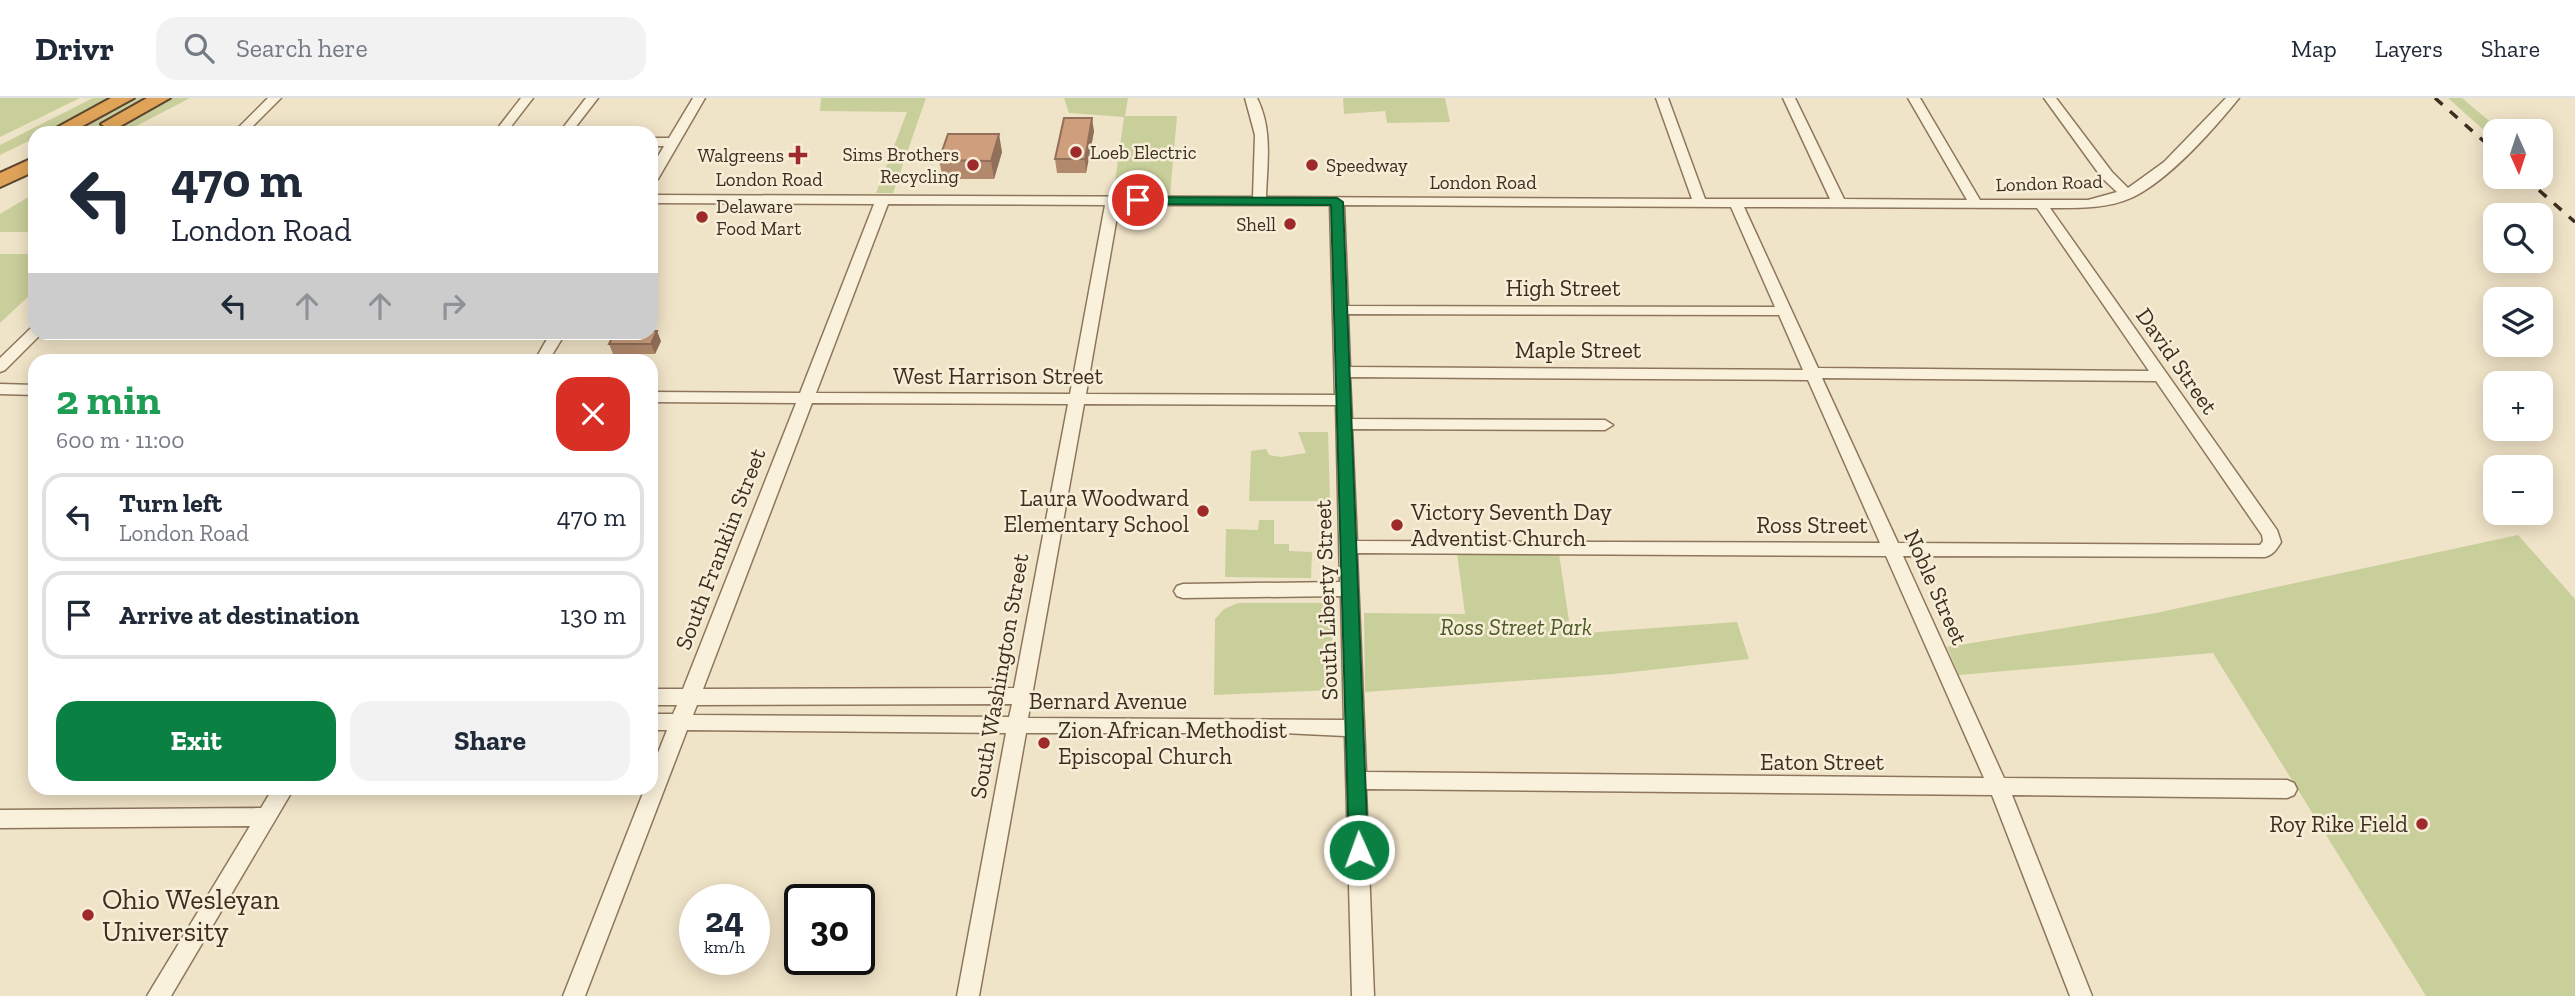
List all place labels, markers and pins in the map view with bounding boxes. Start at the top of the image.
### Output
place label: Loeb Electric [1090,141,1197,164]
place label: Sims Brothers Recycling [842,143,960,188]
place label: Walgreens [697,144,784,167]
marker: Loeb Electric [1068,144,1084,160]
marker: Walgreens [790,147,806,163]
place label: Speedway [1326,154,1408,177]
marker: Sims Brothers Recycling [965,157,981,173]
marker: Speedway [1304,157,1320,173]
pin [1108,170,1168,230]
place label: Delaware Food Mart [716,195,801,240]
marker: Delaware Food Mart [694,209,710,225]
place label: Shell [1236,213,1276,236]
marker: Shell [1282,216,1298,232]
place label: Laura Woodward Elementary School [1004,484,1189,538]
place label: Victory Seventh Day Adventist Church [1410,498,1612,552]
marker: Laura Woodward Elementary School [1195,503,1211,519]
marker: Victory Seventh Day Adventist Church [1389,517,1405,533]
place label: Zion African Methodist Episcopal Church [1058,716,1288,770]
marker: Zion African Methodist Episcopal Church [1036,735,1052,751]
place label: Roy Rike Field [2269,810,2408,838]
marker: Roy Rike Field [2414,816,2430,832]
place label: Ohio Wesleyan University [102,883,280,948]
marker: Ohio Wesleyan University [80,907,96,923]

